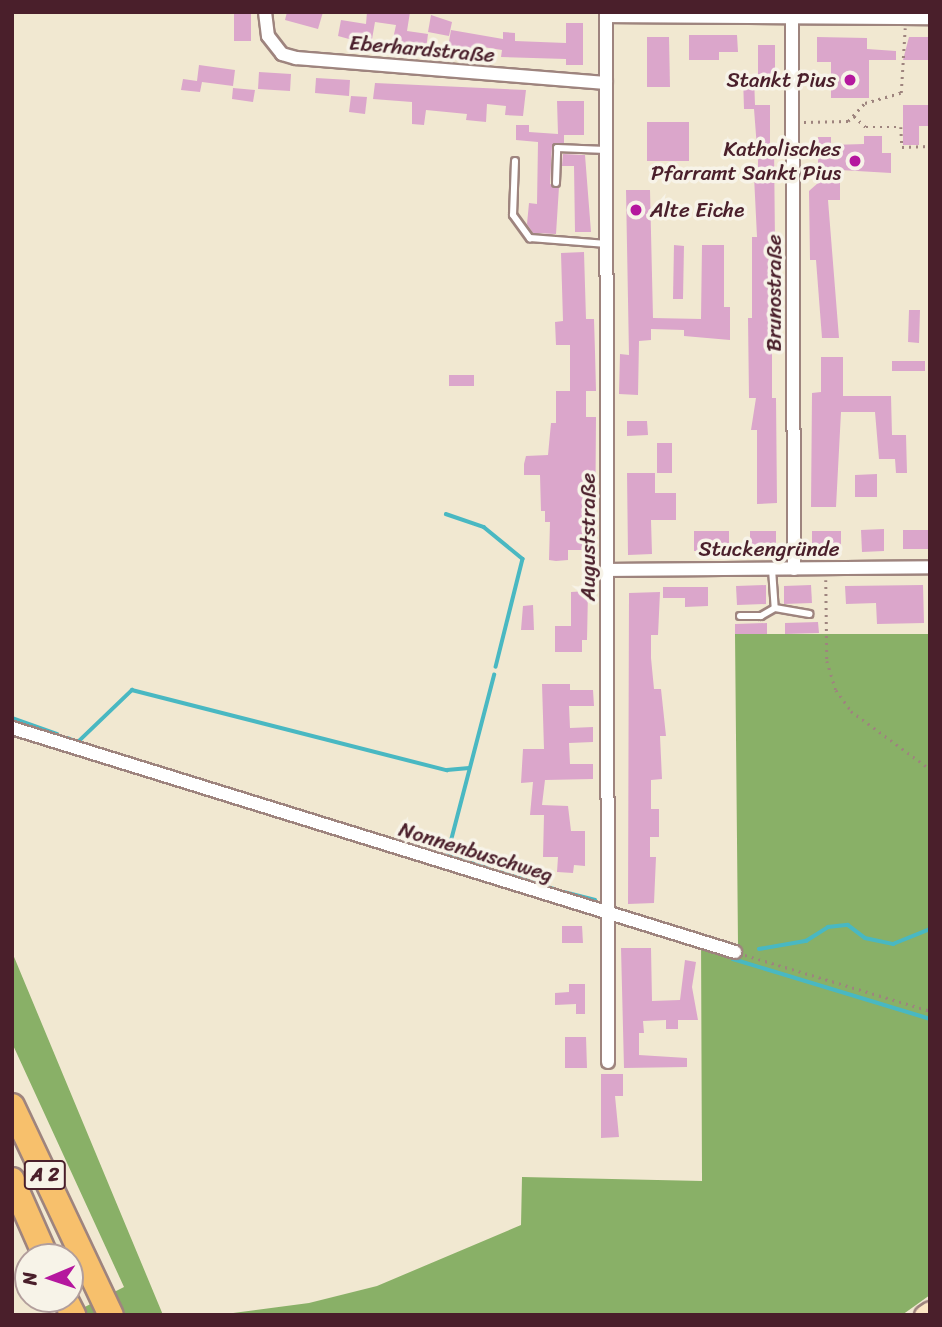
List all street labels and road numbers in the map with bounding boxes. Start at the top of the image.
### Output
street label: Eberhardstraße [348,30,496,68]
street label: Brunostraße [761,234,787,352]
street label: Auguststraße [575,473,601,601]
street label: Stuckengründe [698,536,840,562]
street label: Nonnenbuschweg [396,817,556,887]
road number: A 2 [22,1160,68,1190]

